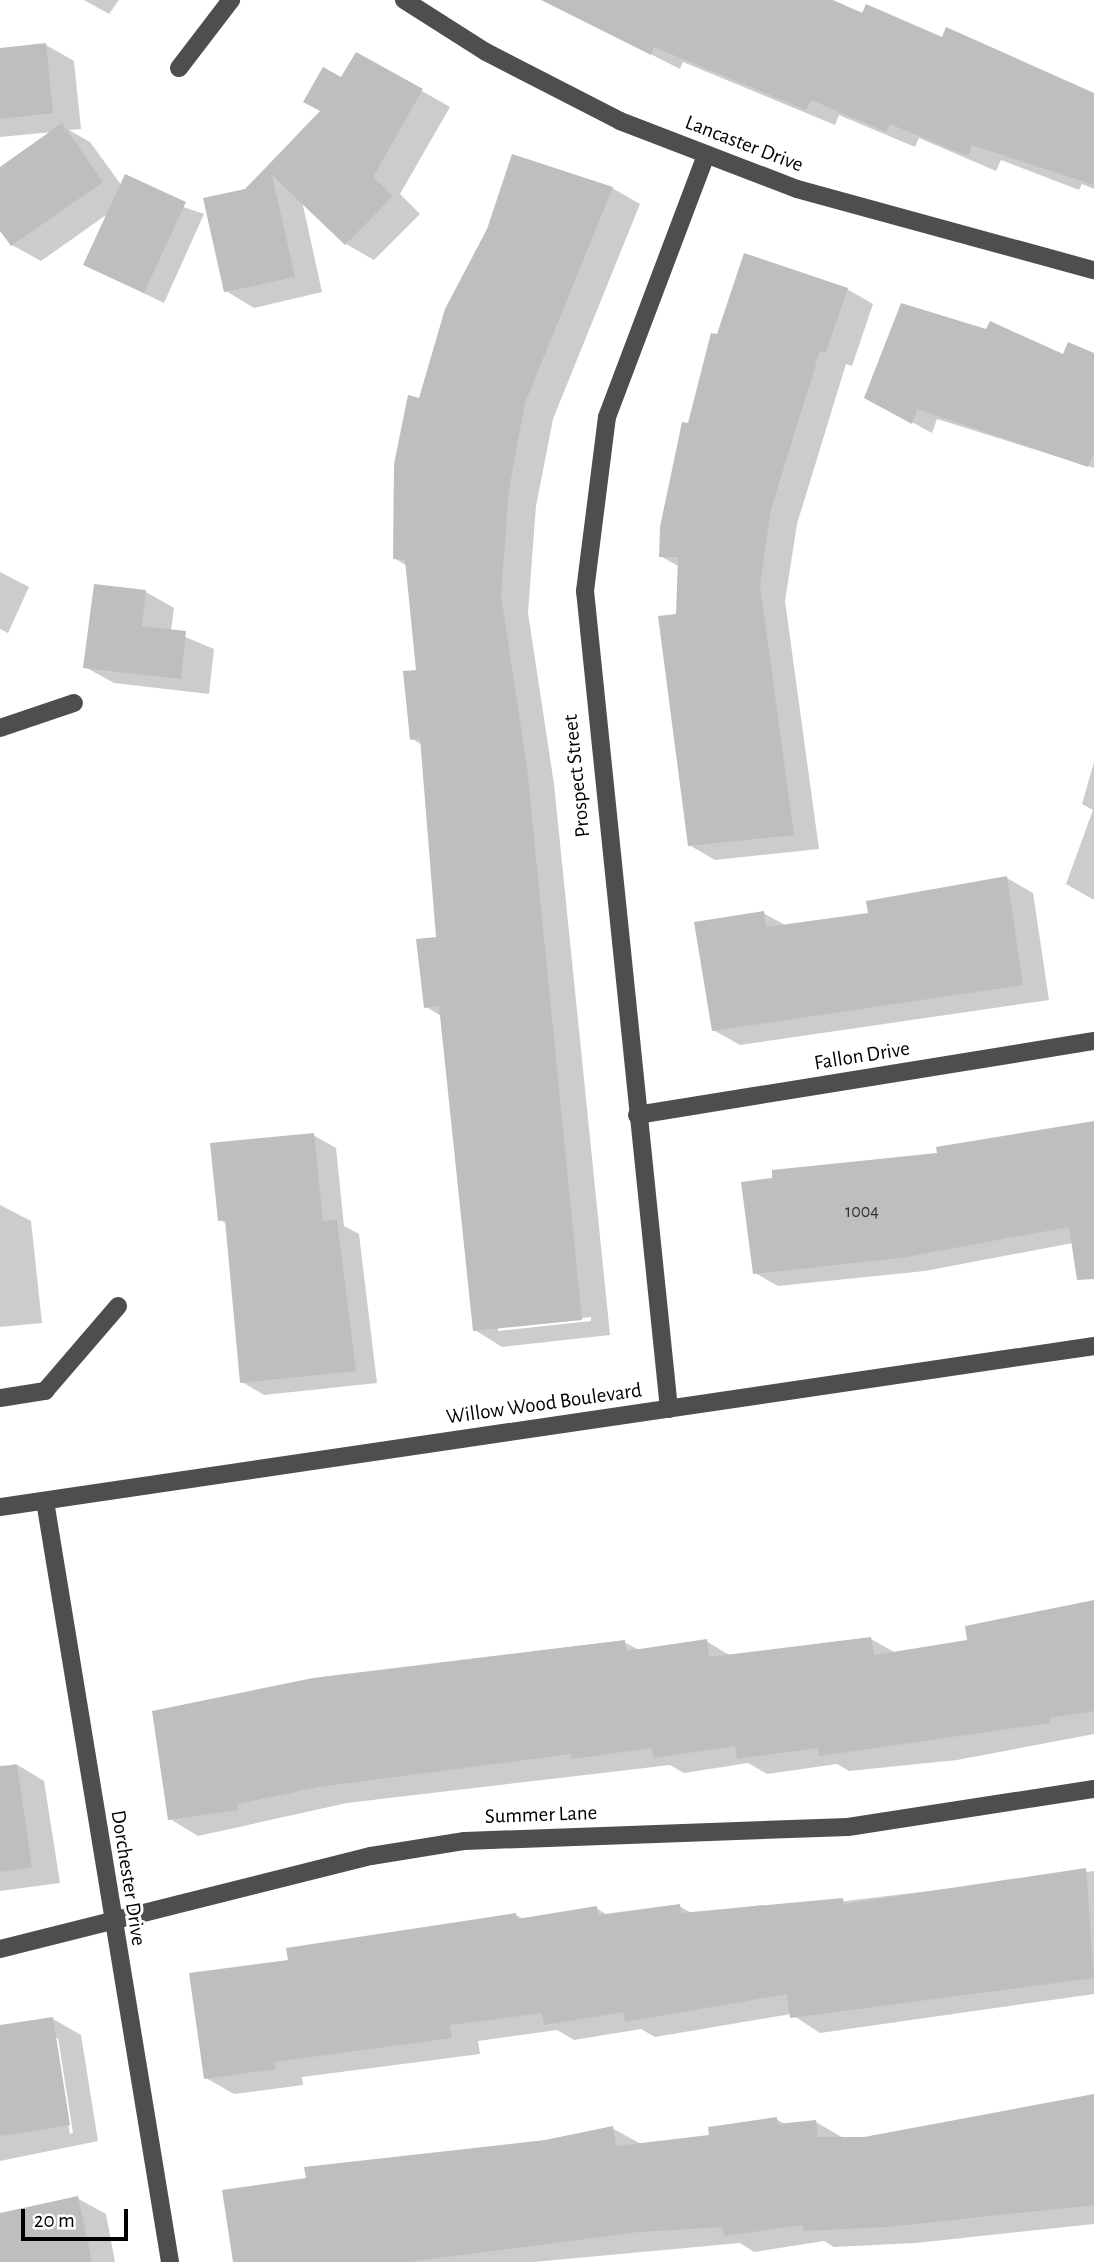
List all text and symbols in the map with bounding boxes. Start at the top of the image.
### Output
street label: Lancaster Drive [681,110,807,178]
street label: Prospect Street [558,713,596,839]
street label: Fallon Drive [812,1036,912,1076]
house number: 1004 [845,1201,879,1223]
street label: Willow Wood Boulevard [445,1378,643,1430]
street label: Summer Lane [484,1800,598,1830]
street label: Dorchester Drive [105,1808,151,1948]
scale bar [24,2196,131,2240]
text: 20 m [34,2210,75,2231]

